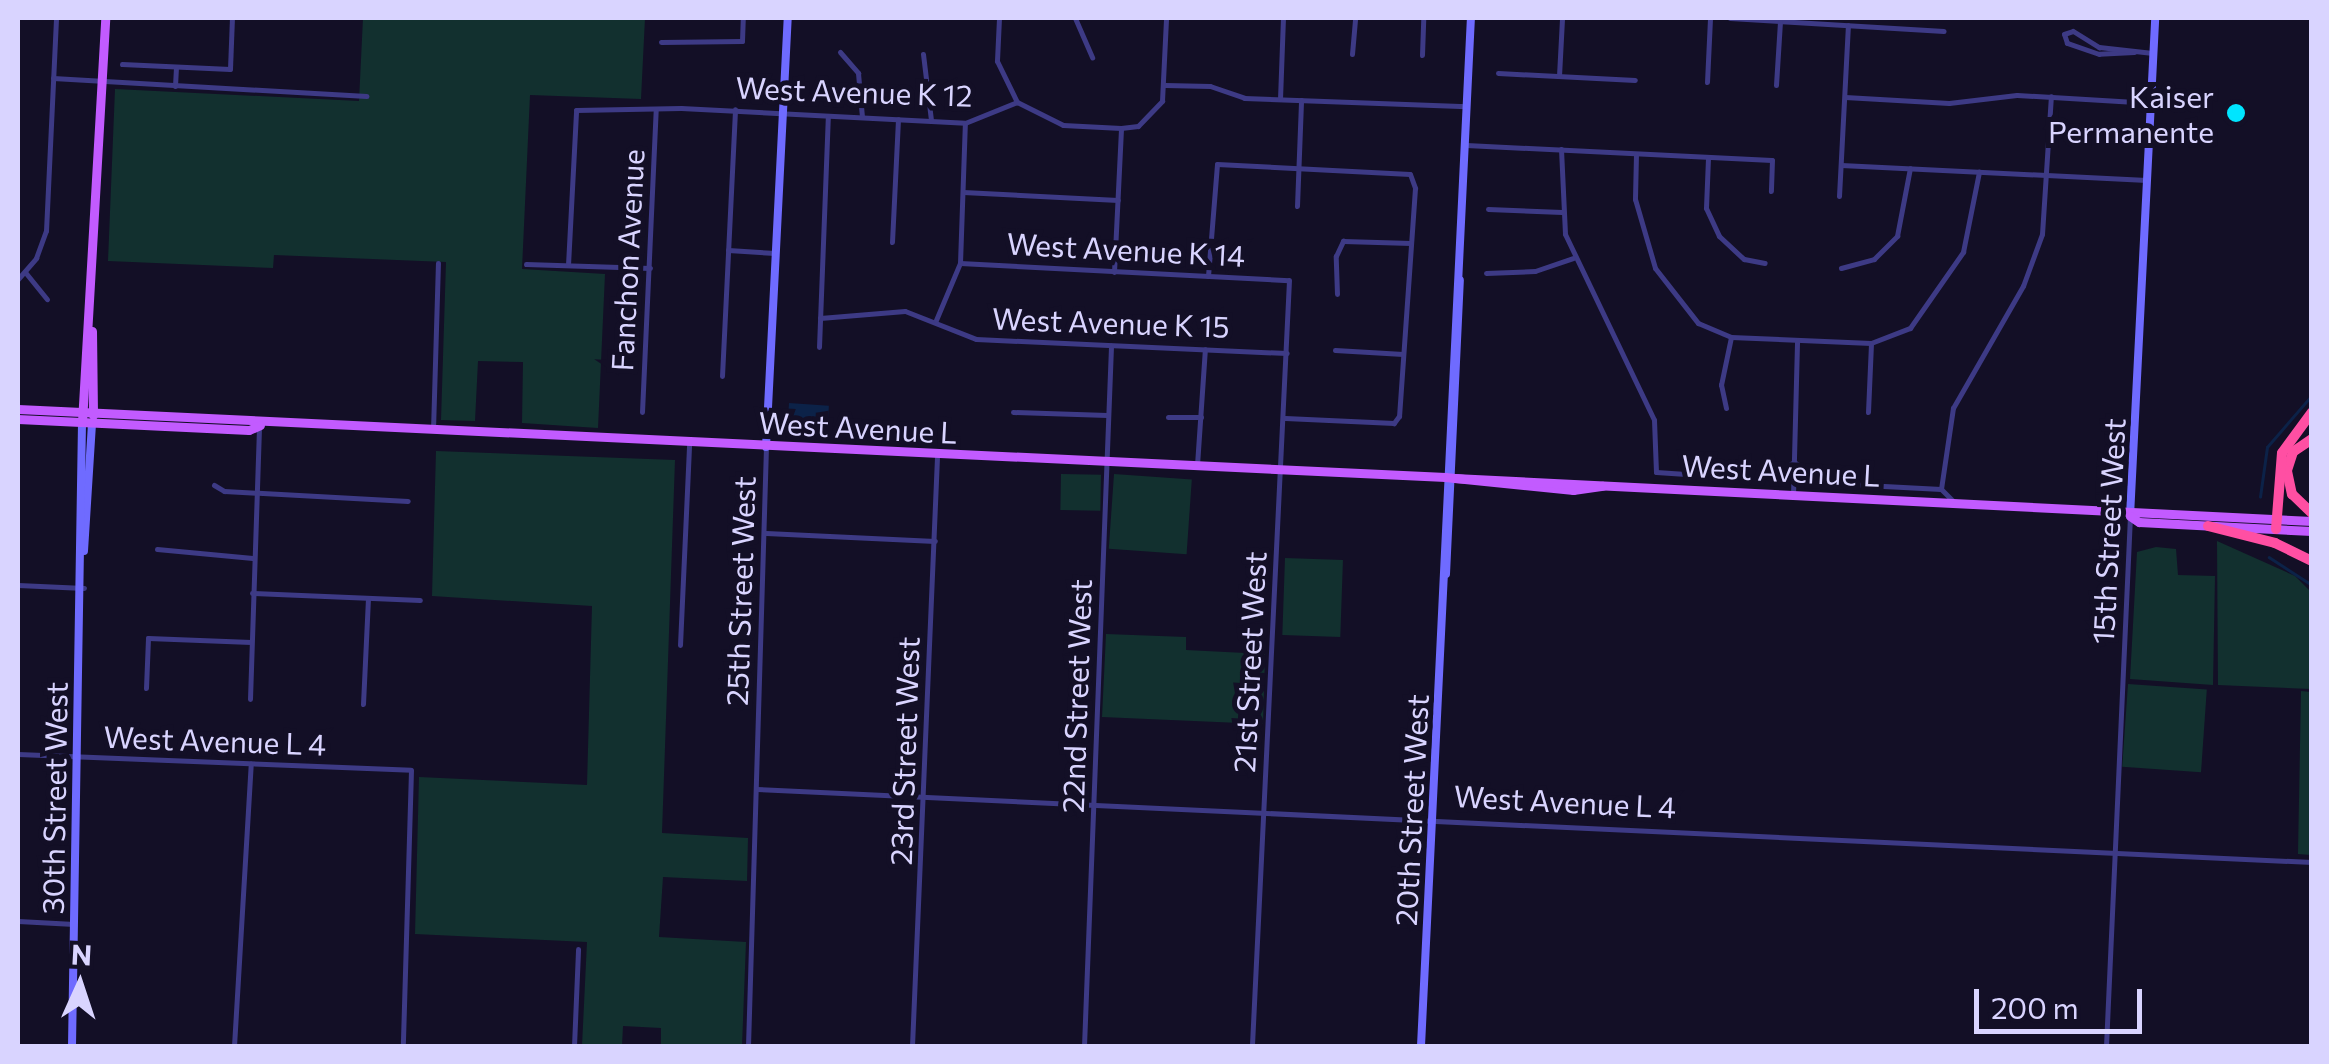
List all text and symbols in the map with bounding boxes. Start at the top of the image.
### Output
street label: West Avenue K 12 [735,69,973,113]
place label: Kaiser Permanente [2048,78,2214,148]
marker: Kaiser Permanente [2223,100,2249,126]
street label: Fanchon Avenue [603,148,651,372]
street label: West Avenue K 14 [1006,225,1246,273]
street label: West Avenue K 15 [992,300,1230,344]
street label: West Avenue L [758,404,958,450]
street label: 15th Street West [2084,417,2132,645]
street label: West Avenue L [1681,447,1881,493]
street label: 25th Street West [718,476,762,706]
street label: 21st Street West [1225,550,1273,774]
street label: 22nd Street West [1054,578,1098,814]
street label: 23rd Street West [882,636,926,866]
street label: 30th Street West [34,681,74,915]
street label: 20th Street West [1387,693,1435,927]
street label: West Avenue L 4 [103,718,327,762]
street label: West Avenue L 4 [1453,777,1677,825]
north arrow [30,934,130,1034]
text: N [70,937,93,972]
scale bar [1979,969,2146,1031]
text: 200 m [1991,988,2079,1025]

